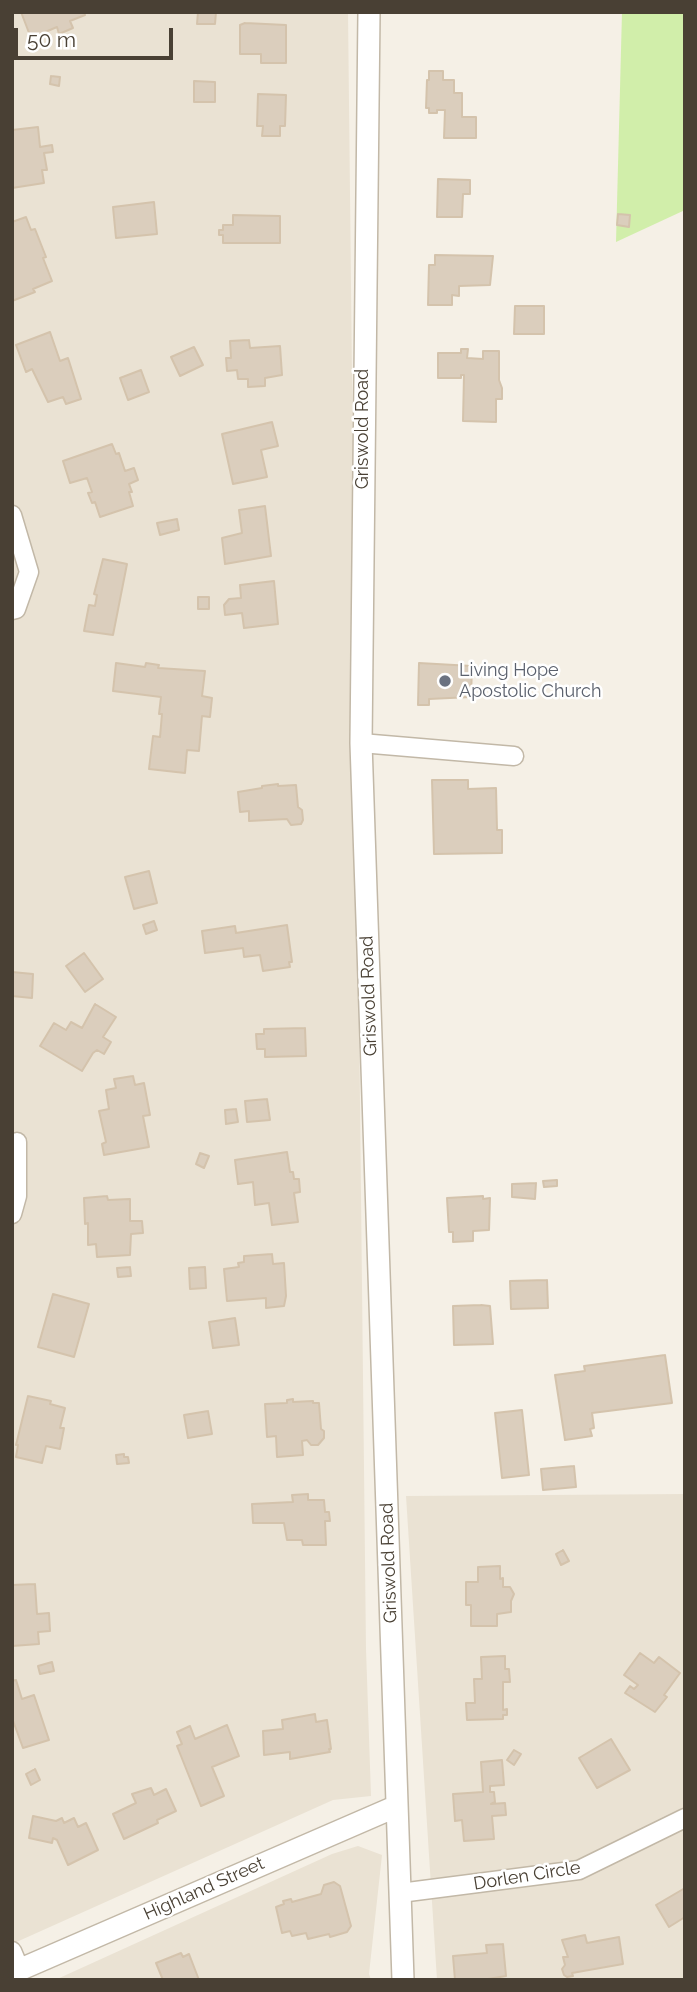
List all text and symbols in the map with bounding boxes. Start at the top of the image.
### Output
scale bar [18,14,177,58]
text: 50 m [27,27,76,52]
street label: Griswold Road [352,369,374,489]
place label: Living Hope Apostolic Church [459,660,601,702]
marker: Living Hope Apostolic Church [437,673,453,689]
street label: Griswold Road [356,935,382,1057]
street label: Griswold Road [376,1502,402,1624]
street label: Highland Street [140,1853,268,1925]
street label: Dorlen Circle [472,1857,582,1895]

